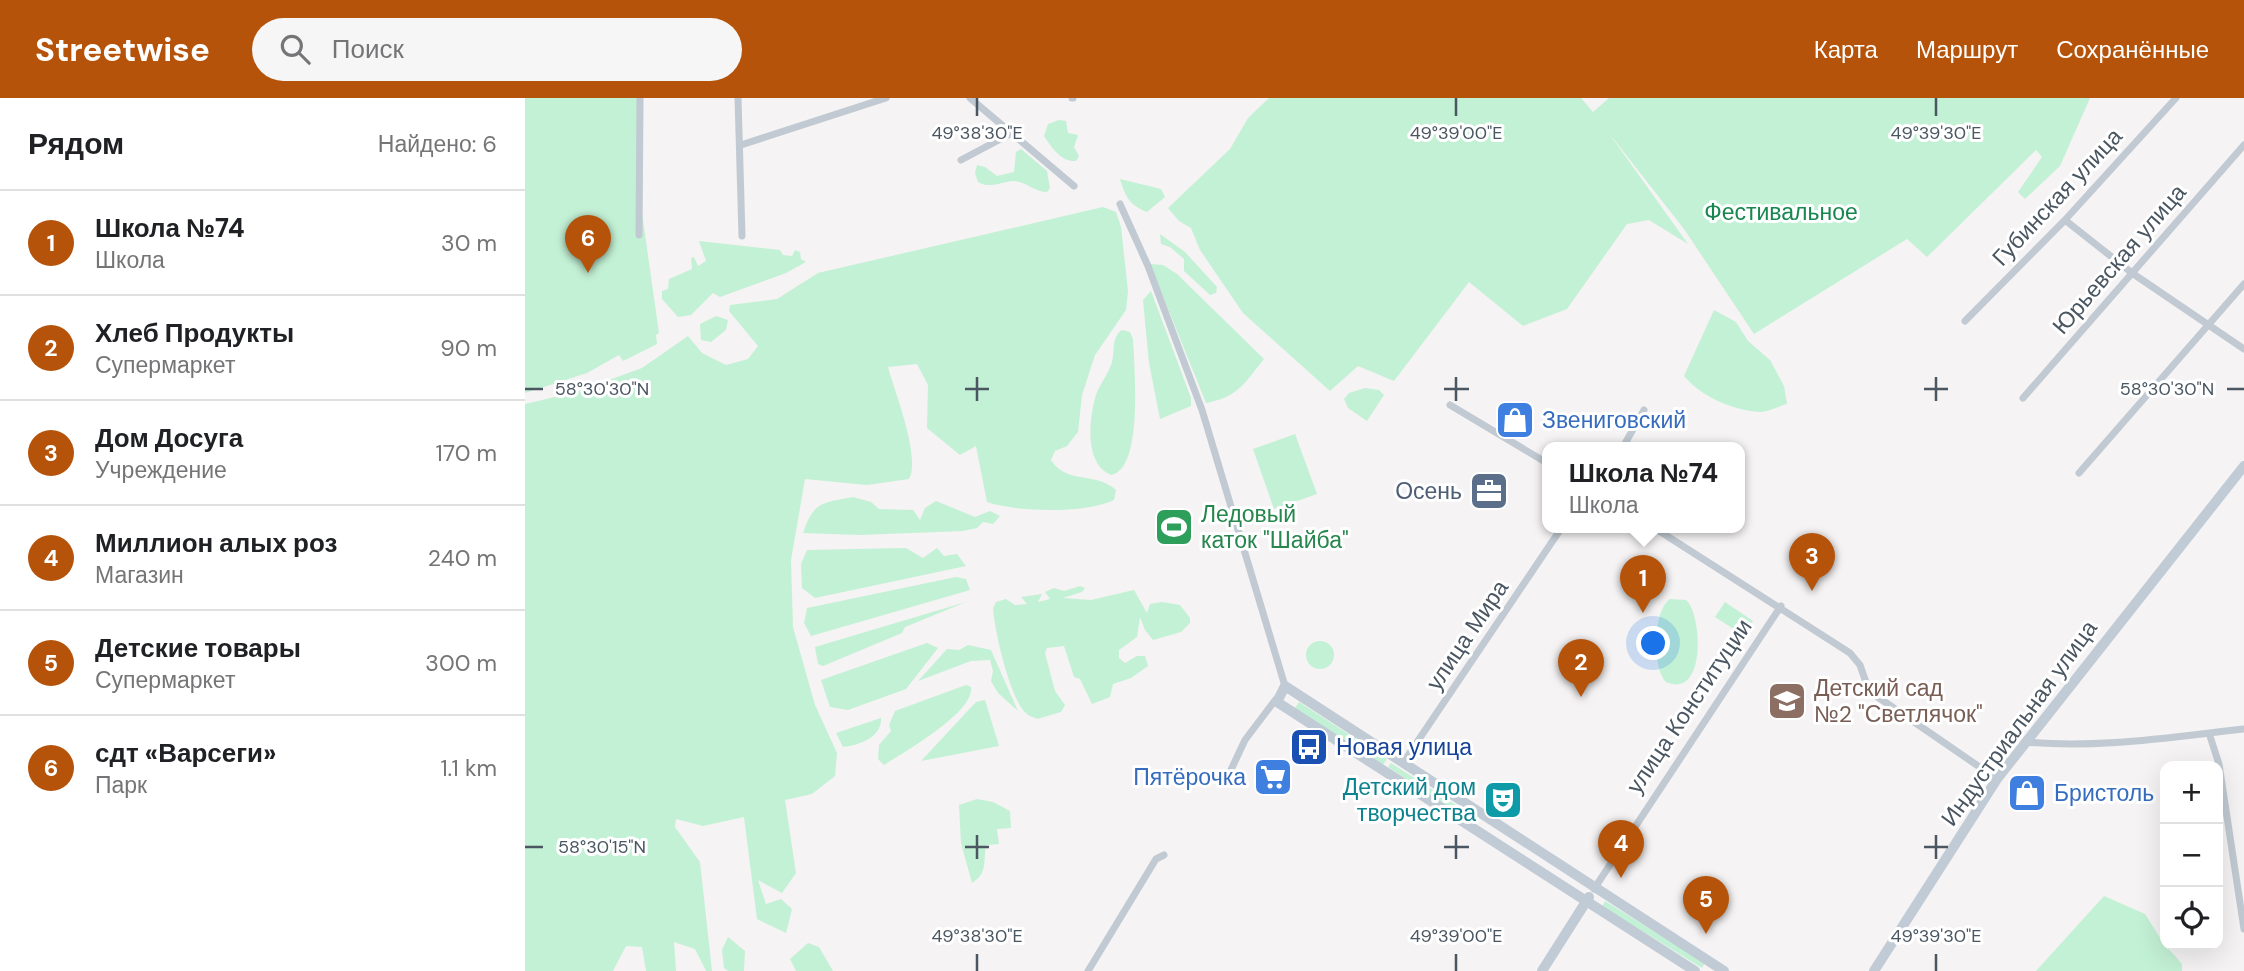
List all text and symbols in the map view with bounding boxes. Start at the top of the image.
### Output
search box [252,18,742,81]
text: Streetwise [35,28,210,71]
icon: search [276,30,314,68]
text: Поиск [332,32,404,66]
text: Карта [1814,34,1878,65]
text: Маршрут [1916,34,2018,65]
text: Сохранённые [2056,34,2209,65]
text: 49°38'30"E [931,121,1023,145]
text: 49°39'00"E [1410,121,1502,145]
text: 49°39'30"E [1890,121,1982,145]
street label: Губинская улица [1985,122,2129,272]
text: Рядом [28,124,124,163]
text: Найдено: 6 [378,129,497,159]
street label: Юрьевская улица [2046,178,2193,340]
park label: Фестивальное [1704,197,1858,227]
text: Школа №74 [95,211,245,245]
pin: 6 [565,215,611,273]
text: 1 [47,228,55,258]
text: 30 m [441,228,497,258]
text: Школа [95,245,165,275]
text: Хлеб Продукты [95,316,294,350]
text: 2 [44,333,58,363]
text: 90 m [440,333,497,363]
text: Супермаркет [95,350,235,380]
text: 58°30'30"N [555,377,649,401]
text: 58°30'30"N [2120,377,2214,401]
shop icon: Звениговский [1494,399,1536,441]
place label: Звениговский [1542,405,1686,435]
text: Дом Досуга [95,421,243,455]
text: 3 [44,438,58,468]
text: 170 m [436,438,497,468]
popup [1542,442,1745,533]
text: Учреждение [95,455,227,485]
text: Школа №74 [1569,456,1718,490]
office icon: Осень [1468,470,1510,512]
place label: Осень [1395,476,1462,506]
text: Школа [1569,490,1639,520]
place label: Ледовый каток "Шайба" [1201,499,1349,555]
sports icon: Ледовый каток "Шайба" [1153,506,1195,548]
text: Миллион алых роз [95,526,337,560]
pin: 3 [1789,533,1835,591]
text: 4 [44,543,58,573]
text: 240 m [428,543,497,573]
pin: 1 [1620,555,1666,613]
text: Магазин [95,560,184,590]
street label: улица Мира [1419,574,1515,696]
street label: улица Конституции [1619,613,1759,799]
street label: Индустриальная улица [1934,614,2104,832]
your location [1636,626,1670,660]
text: Детские товары [95,631,301,665]
pin: 2 [1558,639,1604,697]
text: 5 [44,648,58,678]
text: 300 m [425,648,497,678]
text: Супермаркет [95,665,235,695]
place label: Детский сад №2 "Светлячок" [1814,673,1983,729]
school or university icon: Детский сад №2 "Светлячок" [1766,680,1808,722]
bus stop icon: Новая улица [1288,726,1330,768]
place label: Новая улица [1336,732,1472,762]
text: сдт «Варсеги» [95,736,276,770]
text: 6 [44,753,58,783]
text: 1.1 km [440,753,497,783]
supermarket icon: Пятёрочка [1252,756,1294,798]
map controls [2160,761,2223,950]
button: + [2160,761,2223,824]
place label: Пятёрочка [1133,762,1246,792]
text: Парк [95,770,147,800]
place label: Детский дом творчества [1343,772,1476,828]
shop icon: Бристоль [2006,772,2048,814]
place label: Бристоль [2054,778,2154,808]
theatre icon: Детский дом творчества [1482,779,1524,821]
pin: 4 [1598,820,1644,878]
button: − [2160,824,2223,887]
text: 58°30'15"N [558,835,646,859]
pin: 5 [1683,876,1729,934]
button: locate [2160,887,2223,950]
text: 49°38'30"E [931,924,1023,948]
text: 49°39'00"E [1410,924,1502,948]
text: 49°39'30"E [1890,924,1982,948]

